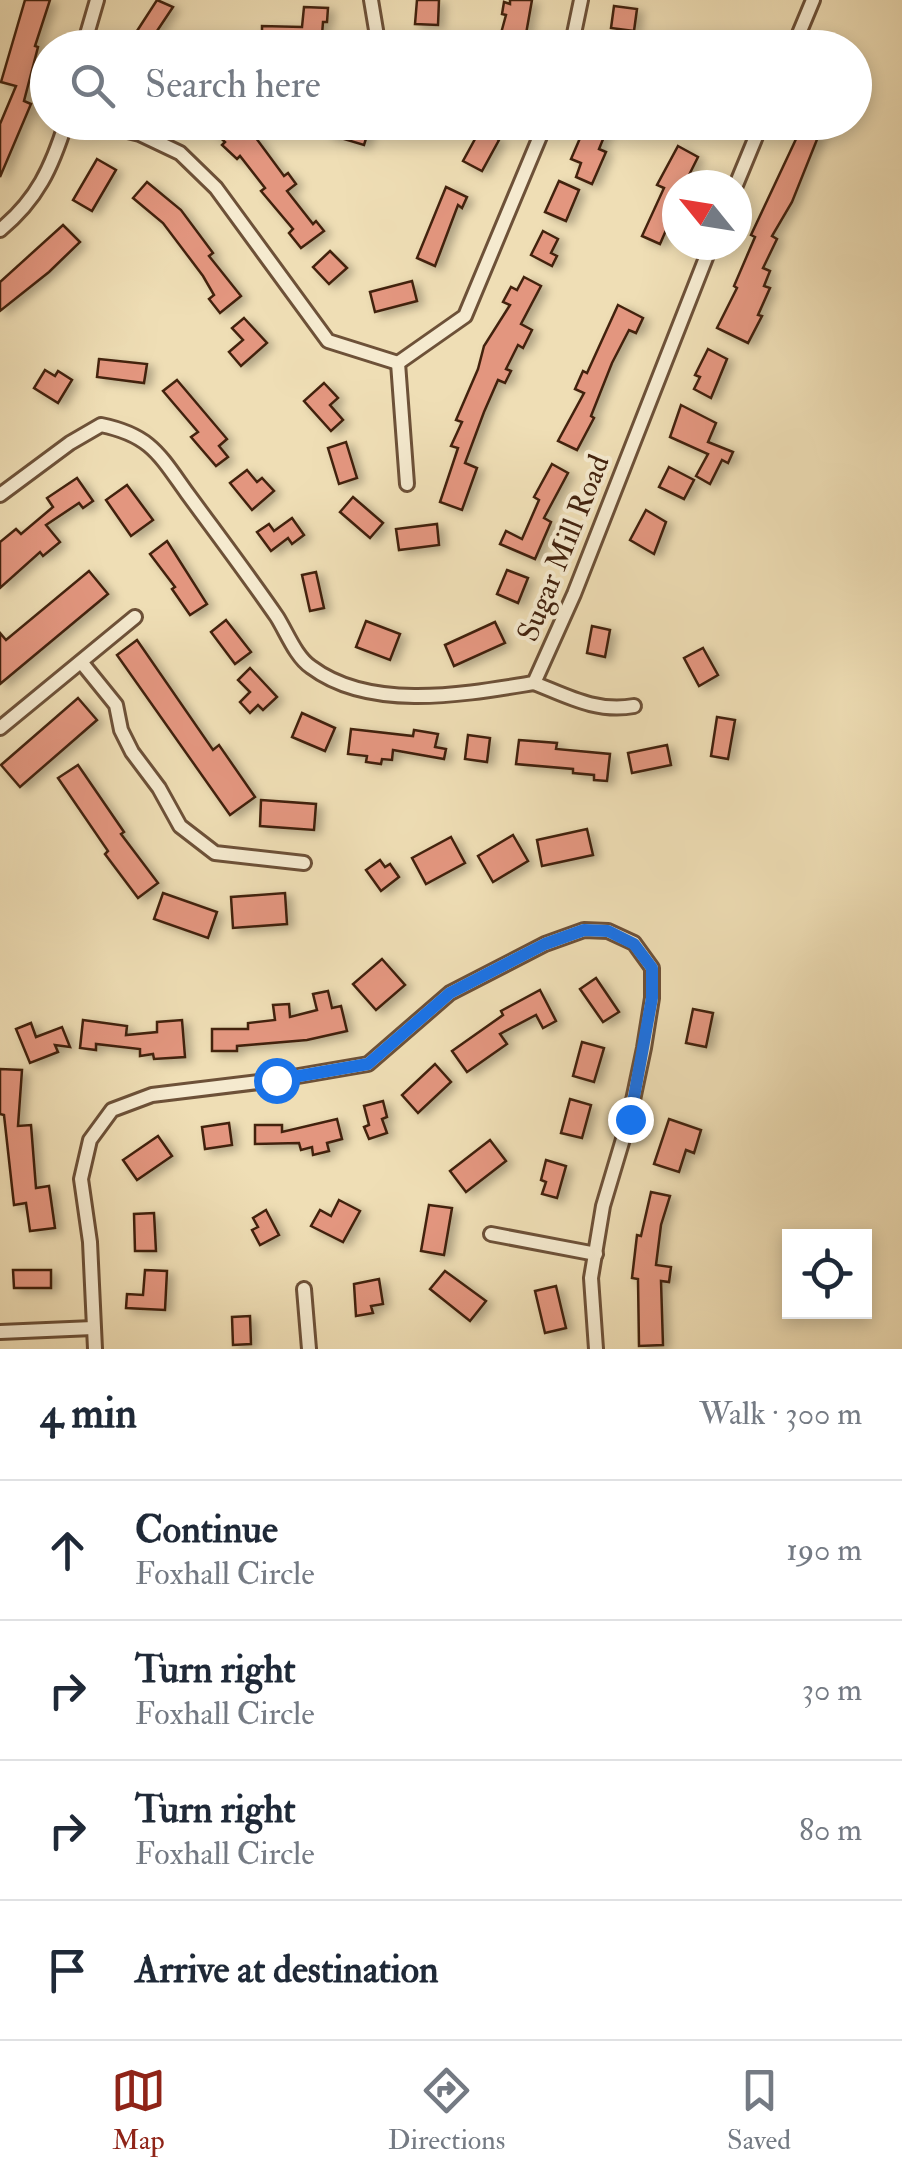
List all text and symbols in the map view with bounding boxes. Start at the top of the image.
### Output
search box [30,30,872,140]
icon: search [65,58,120,113]
text: Search here [145,61,321,109]
north arrow [662,170,752,260]
street label: Sugar Mill Road [509,449,618,647]
route start [254,1058,300,1104]
route end [608,1097,654,1143]
map controls [782,1229,872,1319]
button: locate [782,1229,872,1319]
text: 4 min [40,1388,137,1440]
text: Walk · 300 m [699,1394,862,1434]
text: Continue [135,1506,278,1554]
icon: ahead [40,1523,95,1578]
text: 190 m [786,1530,862,1570]
text: Foxhall Circle [135,1554,315,1594]
text: Turn right [135,1646,296,1694]
icon: right [40,1663,95,1718]
text: 30 m [802,1670,862,1710]
text: Foxhall Circle [135,1694,315,1734]
text: Turn right [135,1786,296,1834]
icon: right [40,1803,95,1858]
text: 80 m [799,1810,862,1850]
text: Foxhall Circle [135,1834,315,1874]
icon: arrive [40,1943,95,1998]
text: Arrive at destination [135,1946,439,1994]
tab: Map [111,2063,166,2158]
tab: Directions [388,2063,505,2158]
tab: Saved [727,2063,791,2158]

